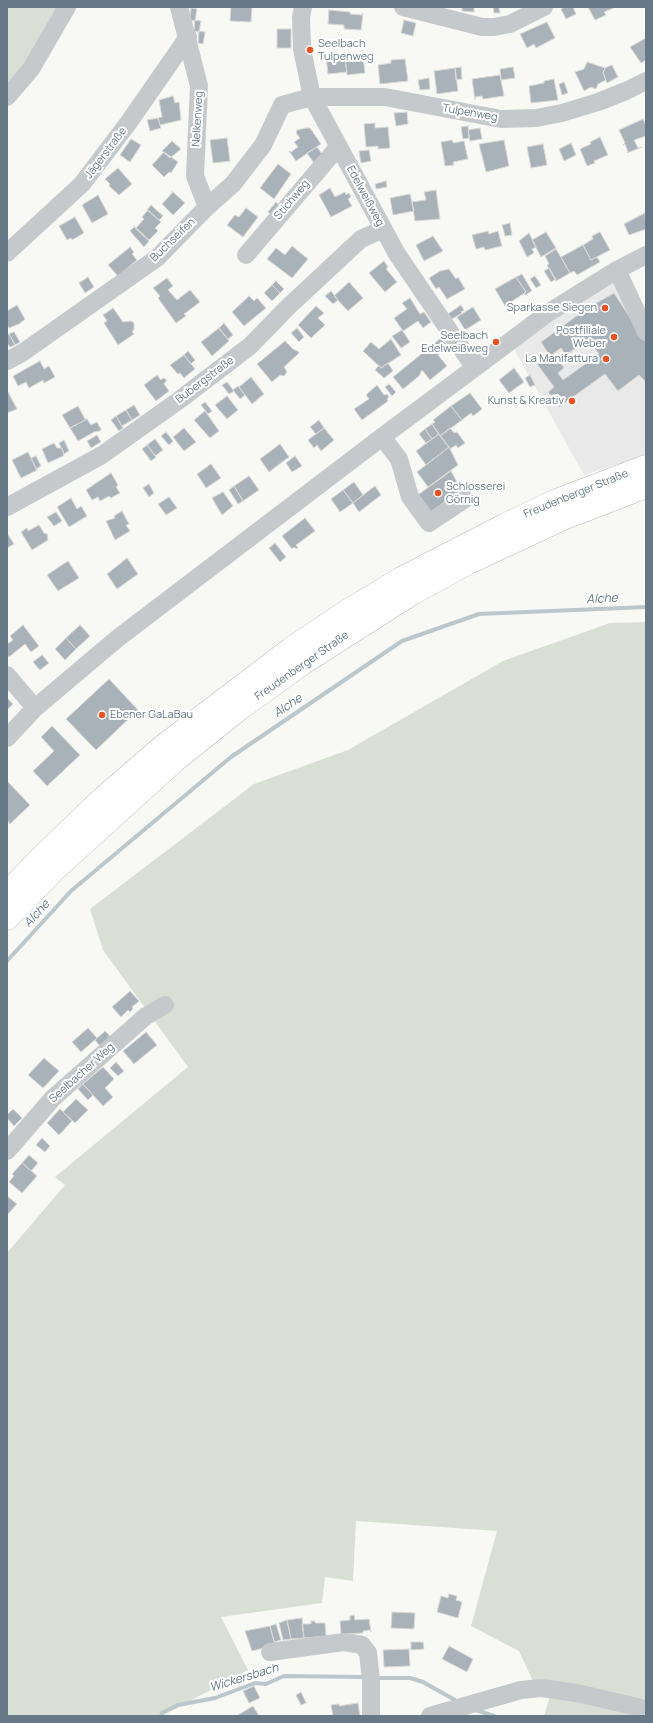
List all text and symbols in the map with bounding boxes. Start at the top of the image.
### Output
place label: Seelbach Tulpenweg [318,37,374,63]
marker: Seelbach Tulpenweg [305,45,315,55]
street label: Nelkenweg [190,91,206,147]
street label: Tulpenweg [441,102,499,124]
street label: Jägerstraße [82,125,130,181]
street label: Edelweißweg [344,163,386,229]
street label: Stichweg [272,178,312,222]
street label: Buchseifen [148,215,198,265]
place label: Sparkasse Siegen [507,301,597,315]
marker: Sparkasse Siegen [600,303,610,313]
place label: Postfiliale Weber [556,324,606,350]
place label: Seelbach Edelweißweg [421,329,488,355]
marker: Postfiliale Weber [609,332,619,342]
marker: Seelbach Edelweißweg [491,337,501,347]
place label: La Manifattura [525,352,598,366]
street label: Bubergstraße [173,354,237,406]
marker: La Manifattura [601,354,611,364]
place label: Kunst & Kreativ [488,394,564,408]
marker: Kunst & Kreativ [567,396,577,406]
street label: Freudenberger Straße [522,467,630,521]
place label: Schlosserei Görnig [446,480,505,506]
marker: Schlosserei Görnig [433,488,443,498]
water label: Alche [586,591,618,607]
street label: Freudenberger Straße [253,629,351,703]
water label: Alche [271,691,305,721]
place label: Ebener GaLaBau [110,708,193,722]
marker: Ebener GaLaBau [97,710,107,720]
water label: Alche [21,898,53,930]
street label: Seelbacher Weg [47,1040,117,1106]
water label: Wickersbach [208,1661,280,1695]

